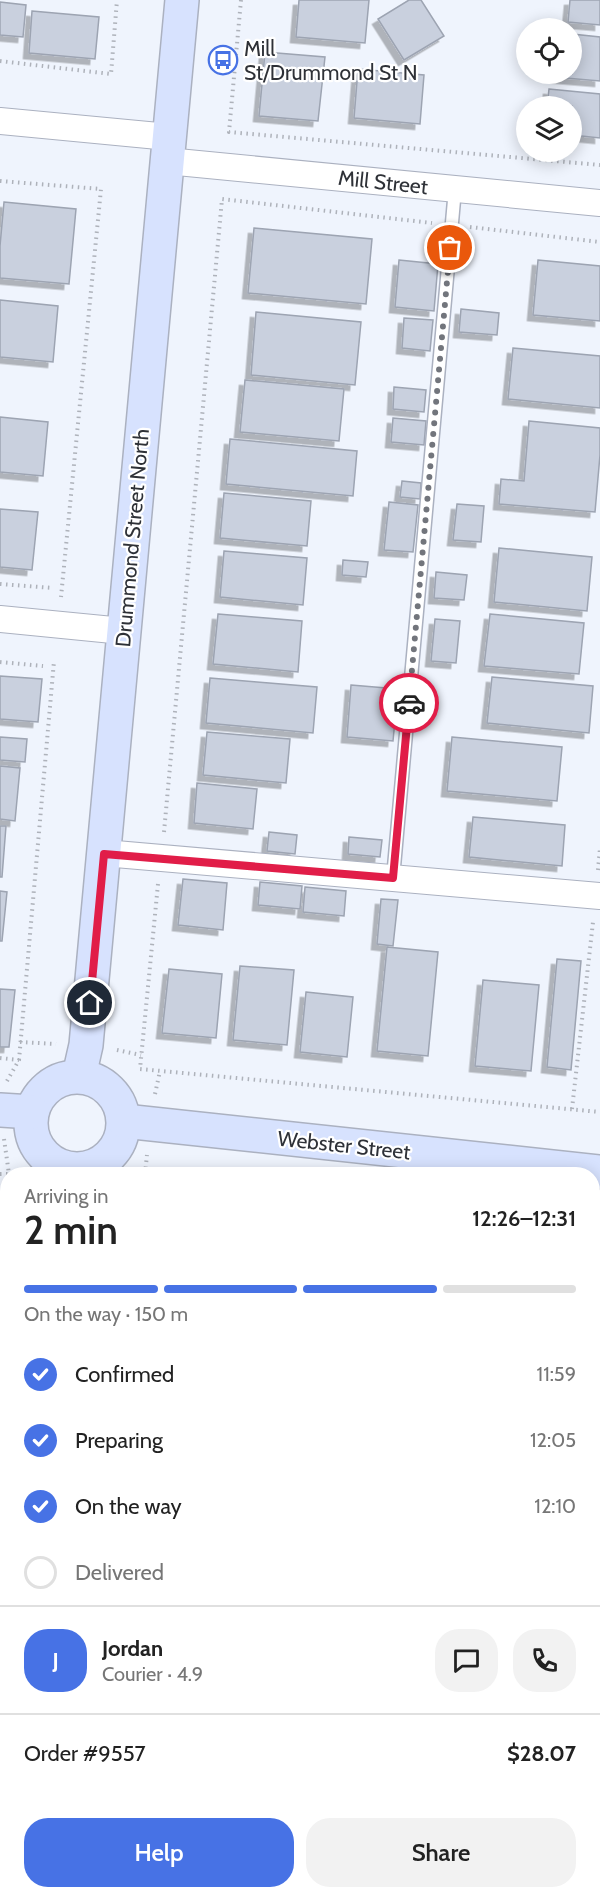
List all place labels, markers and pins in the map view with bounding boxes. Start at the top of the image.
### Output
place label: Mill St/Drummond St N [244,36,418,85]
bus stop icon: Mill St/Drummond St N [207,44,239,76]
pin [424,222,475,273]
pin [64,977,115,1028]

